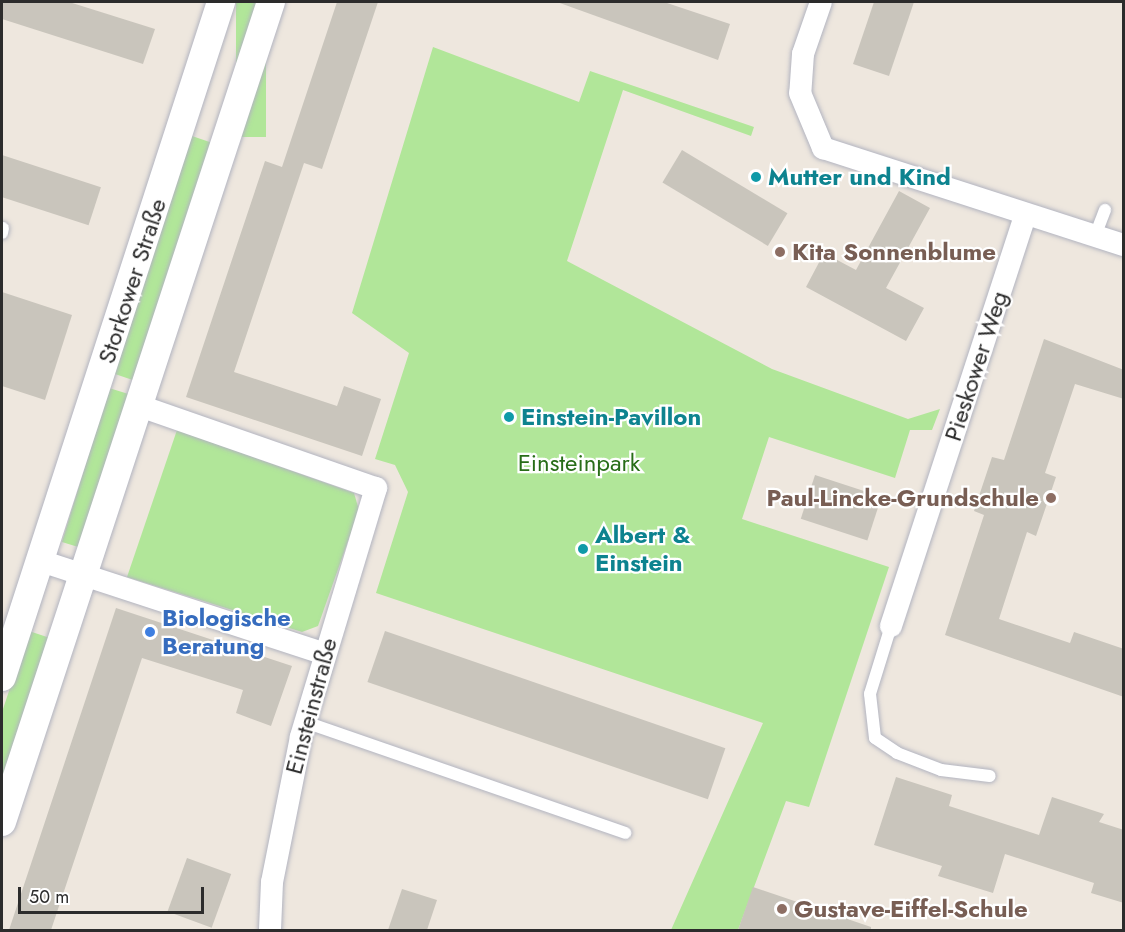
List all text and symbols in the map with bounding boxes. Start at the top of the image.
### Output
place label: Mutter und Kind [768,163,951,191]
marker: Mutter und Kind [749,170,763,184]
street label: Storkower Straße [92,195,172,367]
place label: Kita Sonnenblume [792,238,996,266]
marker: Kita Sonnenblume [773,245,787,259]
street label: Pieskower Weg [938,287,1014,445]
place label: Einstein-Pavillon [521,403,701,431]
marker: Einstein-Pavillon [502,410,516,424]
park label: Einsteinpark [518,449,640,477]
place label: Paul-Lincke-Grundschule [766,484,1039,512]
marker: Paul-Lincke-Grundschule [1044,491,1058,505]
place label: Albert & Einstein [595,521,690,577]
marker: Albert & Einstein [576,542,590,556]
place label: Biologische Beratung [162,604,291,660]
marker: Biologische Beratung [143,625,157,639]
street label: Einsteinstraße [279,635,343,777]
scale bar [21,875,207,913]
text: 50 m [29,884,69,910]
place label: Gustave-Eiffel-Schule [794,895,1028,923]
marker: Gustave-Eiffel-Schule [775,902,789,916]

